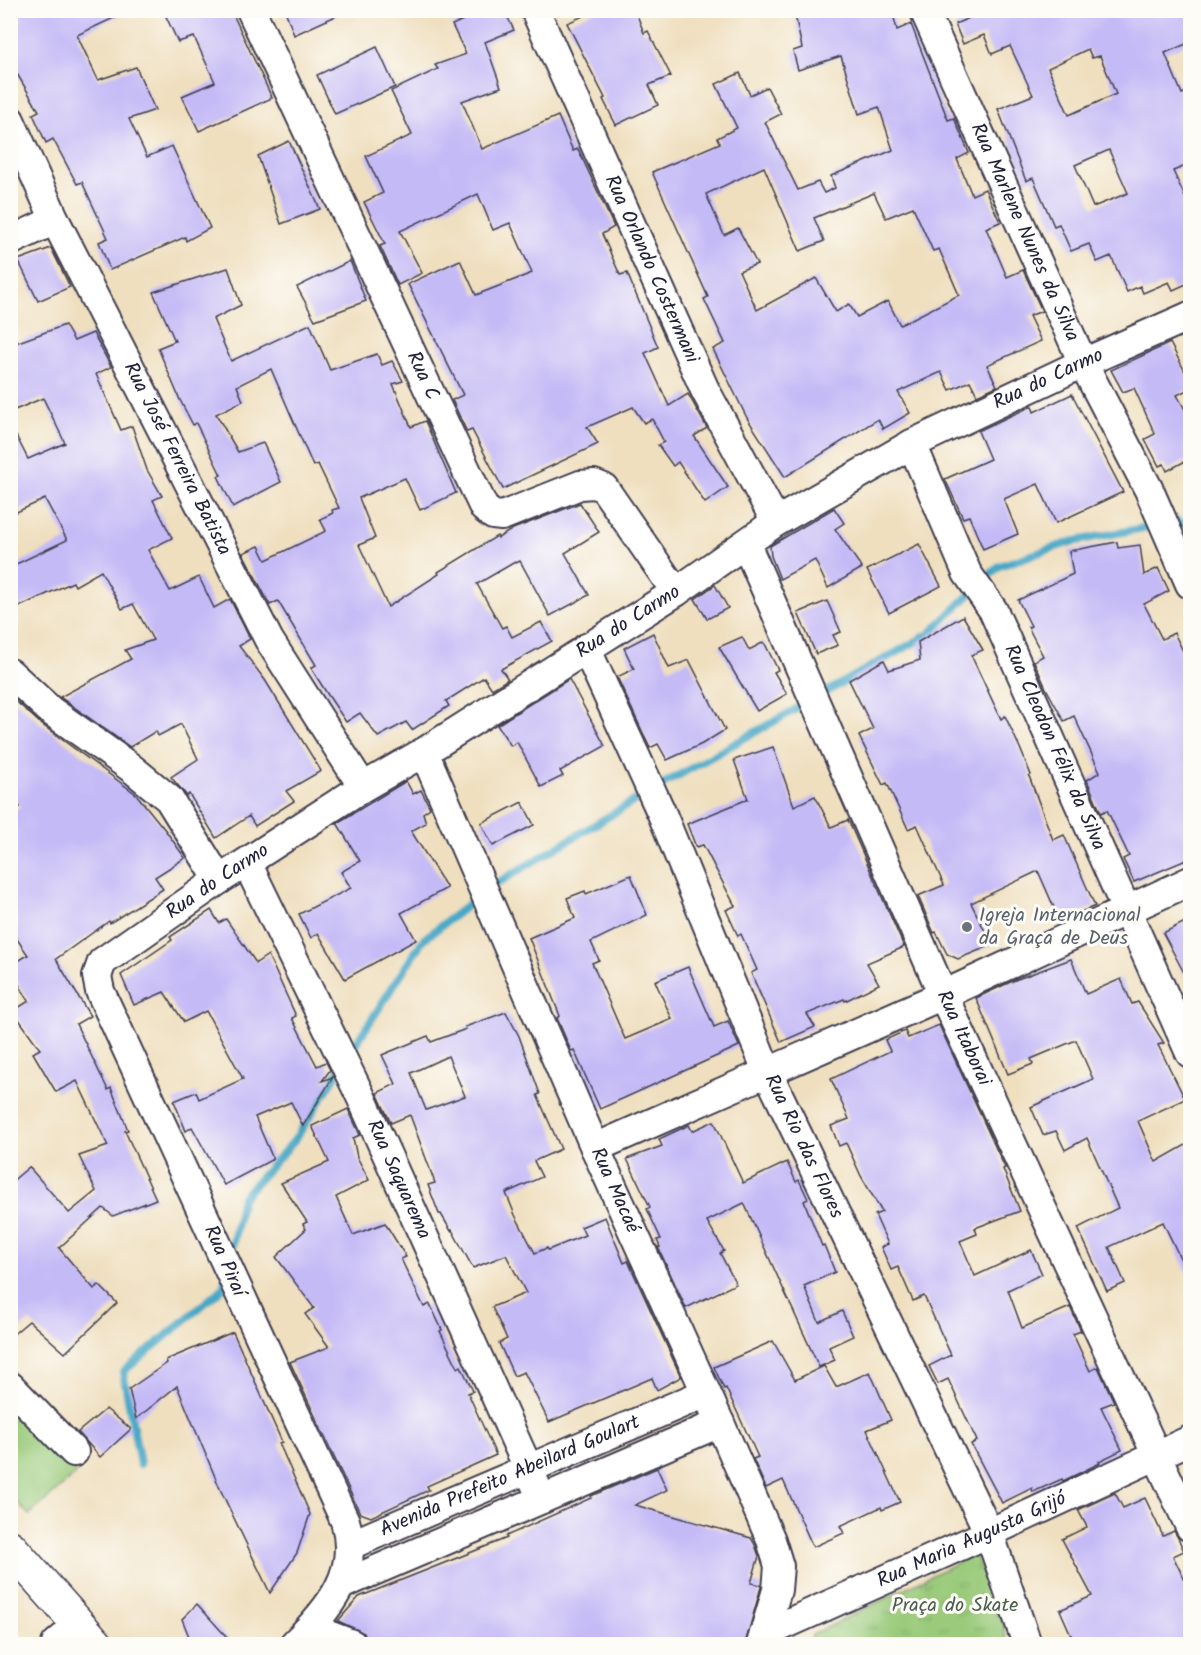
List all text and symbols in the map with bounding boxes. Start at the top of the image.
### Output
street label: Rua Marlene Nunes da Silva [961,118,1087,347]
street label: Rua Orlando Costermani [595,170,708,370]
street label: Rua do Carmo [988,340,1109,419]
street label: Rua C [397,346,447,406]
street label: Rua José Ferreira Batista [114,357,240,561]
street label: Rua do Carmo [570,577,687,668]
street label: Rua Cleodon Félix da Silva [994,639,1114,856]
street label: Rua do Carmo [160,835,276,928]
place label: Igreja Internacional da Graça de Deus [979,900,1141,955]
marker: Igreja Internacional da Graça de Deus [960,920,974,934]
street label: Rua Itaborai [927,985,1000,1093]
street label: Rua Rio das Flores [755,1069,852,1225]
street label: Rua Saquarema [357,1115,439,1245]
street label: Rua Macaé [581,1142,648,1240]
street label: Rua Piraí [194,1220,255,1305]
street label: Avenida Prefeito Abeilard Goulart [375,1407,645,1546]
street label: Rua Maria Augusta Grijó [872,1483,1073,1597]
park label: Praça do Skate [892,1590,1018,1622]

